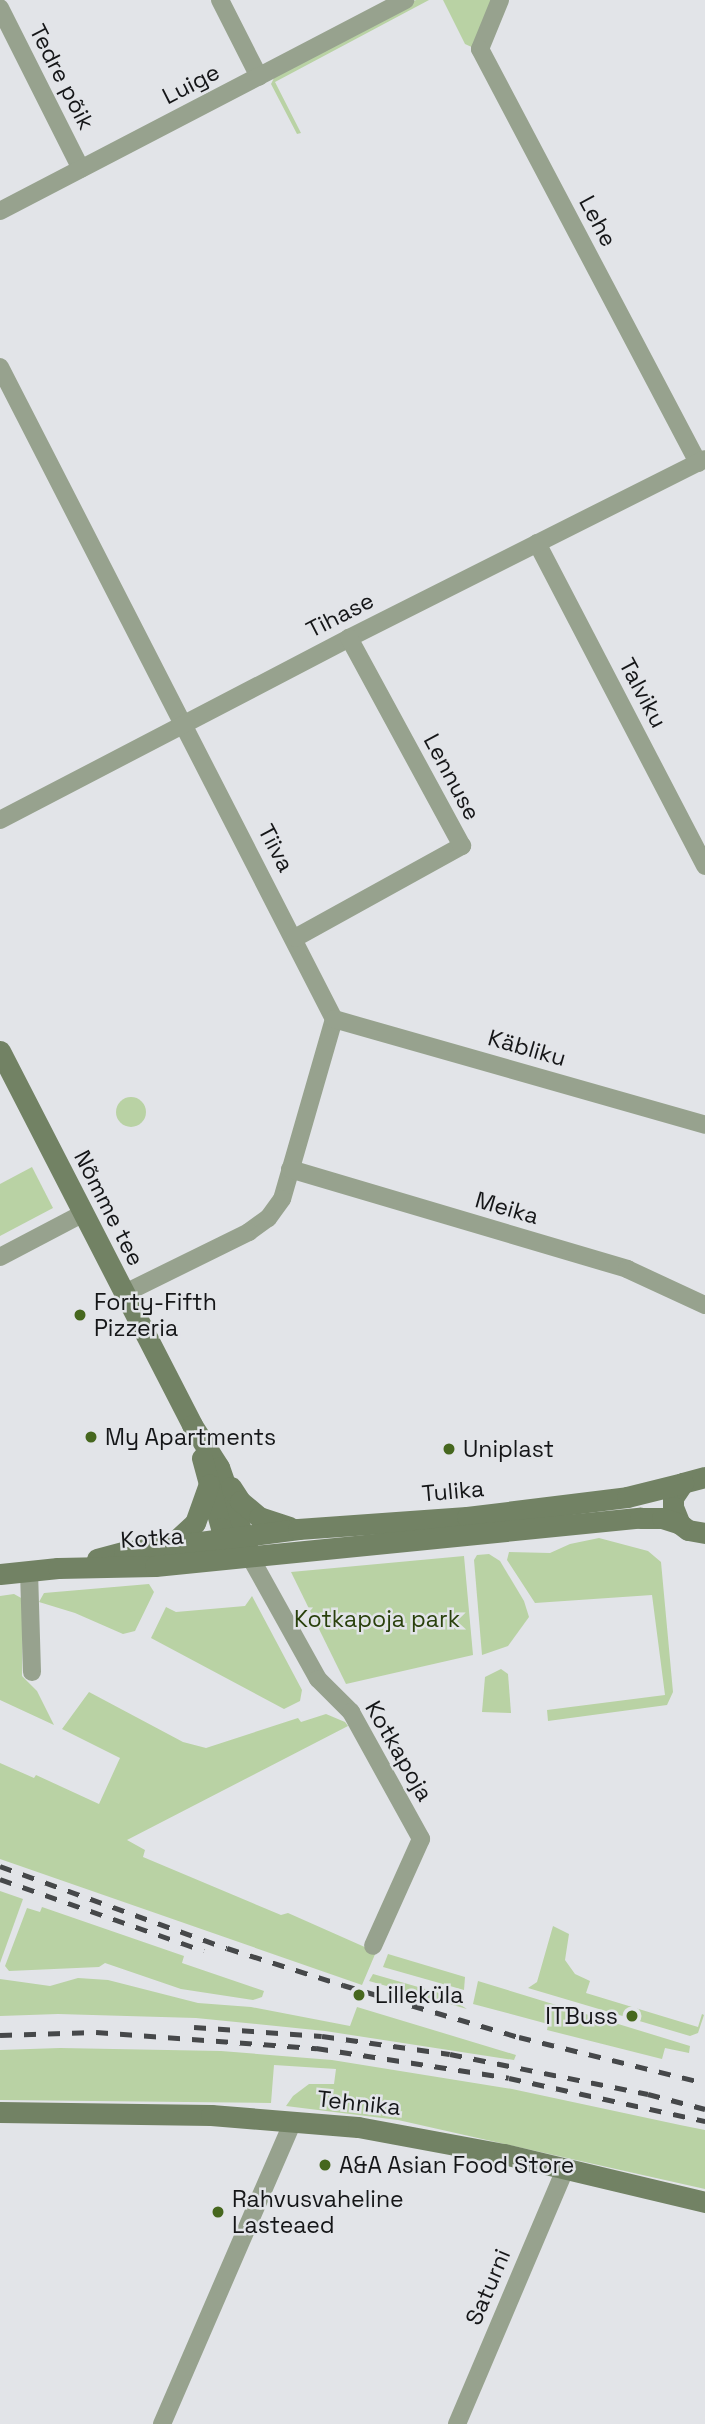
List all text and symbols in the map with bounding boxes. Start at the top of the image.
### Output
street label: Tedre põik [24,20,100,134]
street label: Luige [158,58,224,110]
street label: Lehe [573,191,623,251]
street label: Tihase [302,586,378,644]
street label: Talviku [613,653,673,733]
street label: Lennuse [418,729,486,825]
street label: Tiiva [252,820,300,876]
street label: Käbliku [485,1024,569,1072]
street label: Nõmme tee [68,1146,150,1270]
street label: Meika [472,1186,542,1230]
place label: Forty-Fifth Pizzeria [94,1288,217,1342]
marker: Forty-Fifth Pizzeria [72,1307,88,1323]
place label: My Apartments [105,1423,277,1451]
marker: My Apartments [83,1429,99,1445]
place label: Uniplast [463,1435,554,1463]
marker: Uniplast [441,1441,457,1457]
street label: Tulika [421,1475,485,1507]
street label: Kotka [119,1522,185,1554]
park label: Kotkapoja park [294,1605,460,1633]
street label: Kotkapoja [359,1696,439,1806]
place label: Lilleküla [375,1981,463,2009]
marker: Lilleküla [349,1985,369,2005]
place label: ITBuss [545,2002,618,2030]
marker: ITBuss [624,2008,640,2024]
street label: Tehnika [316,2085,402,2121]
place label: A&A Asian Food Store [339,2151,575,2179]
marker: A&A Asian Food Store [317,2157,333,2173]
place label: Rahvusvaheline Lasteaed [232,2185,404,2239]
marker: Rahvusvaheline Lasteaed [210,2204,226,2220]
street label: Saturni [460,2245,516,2329]

